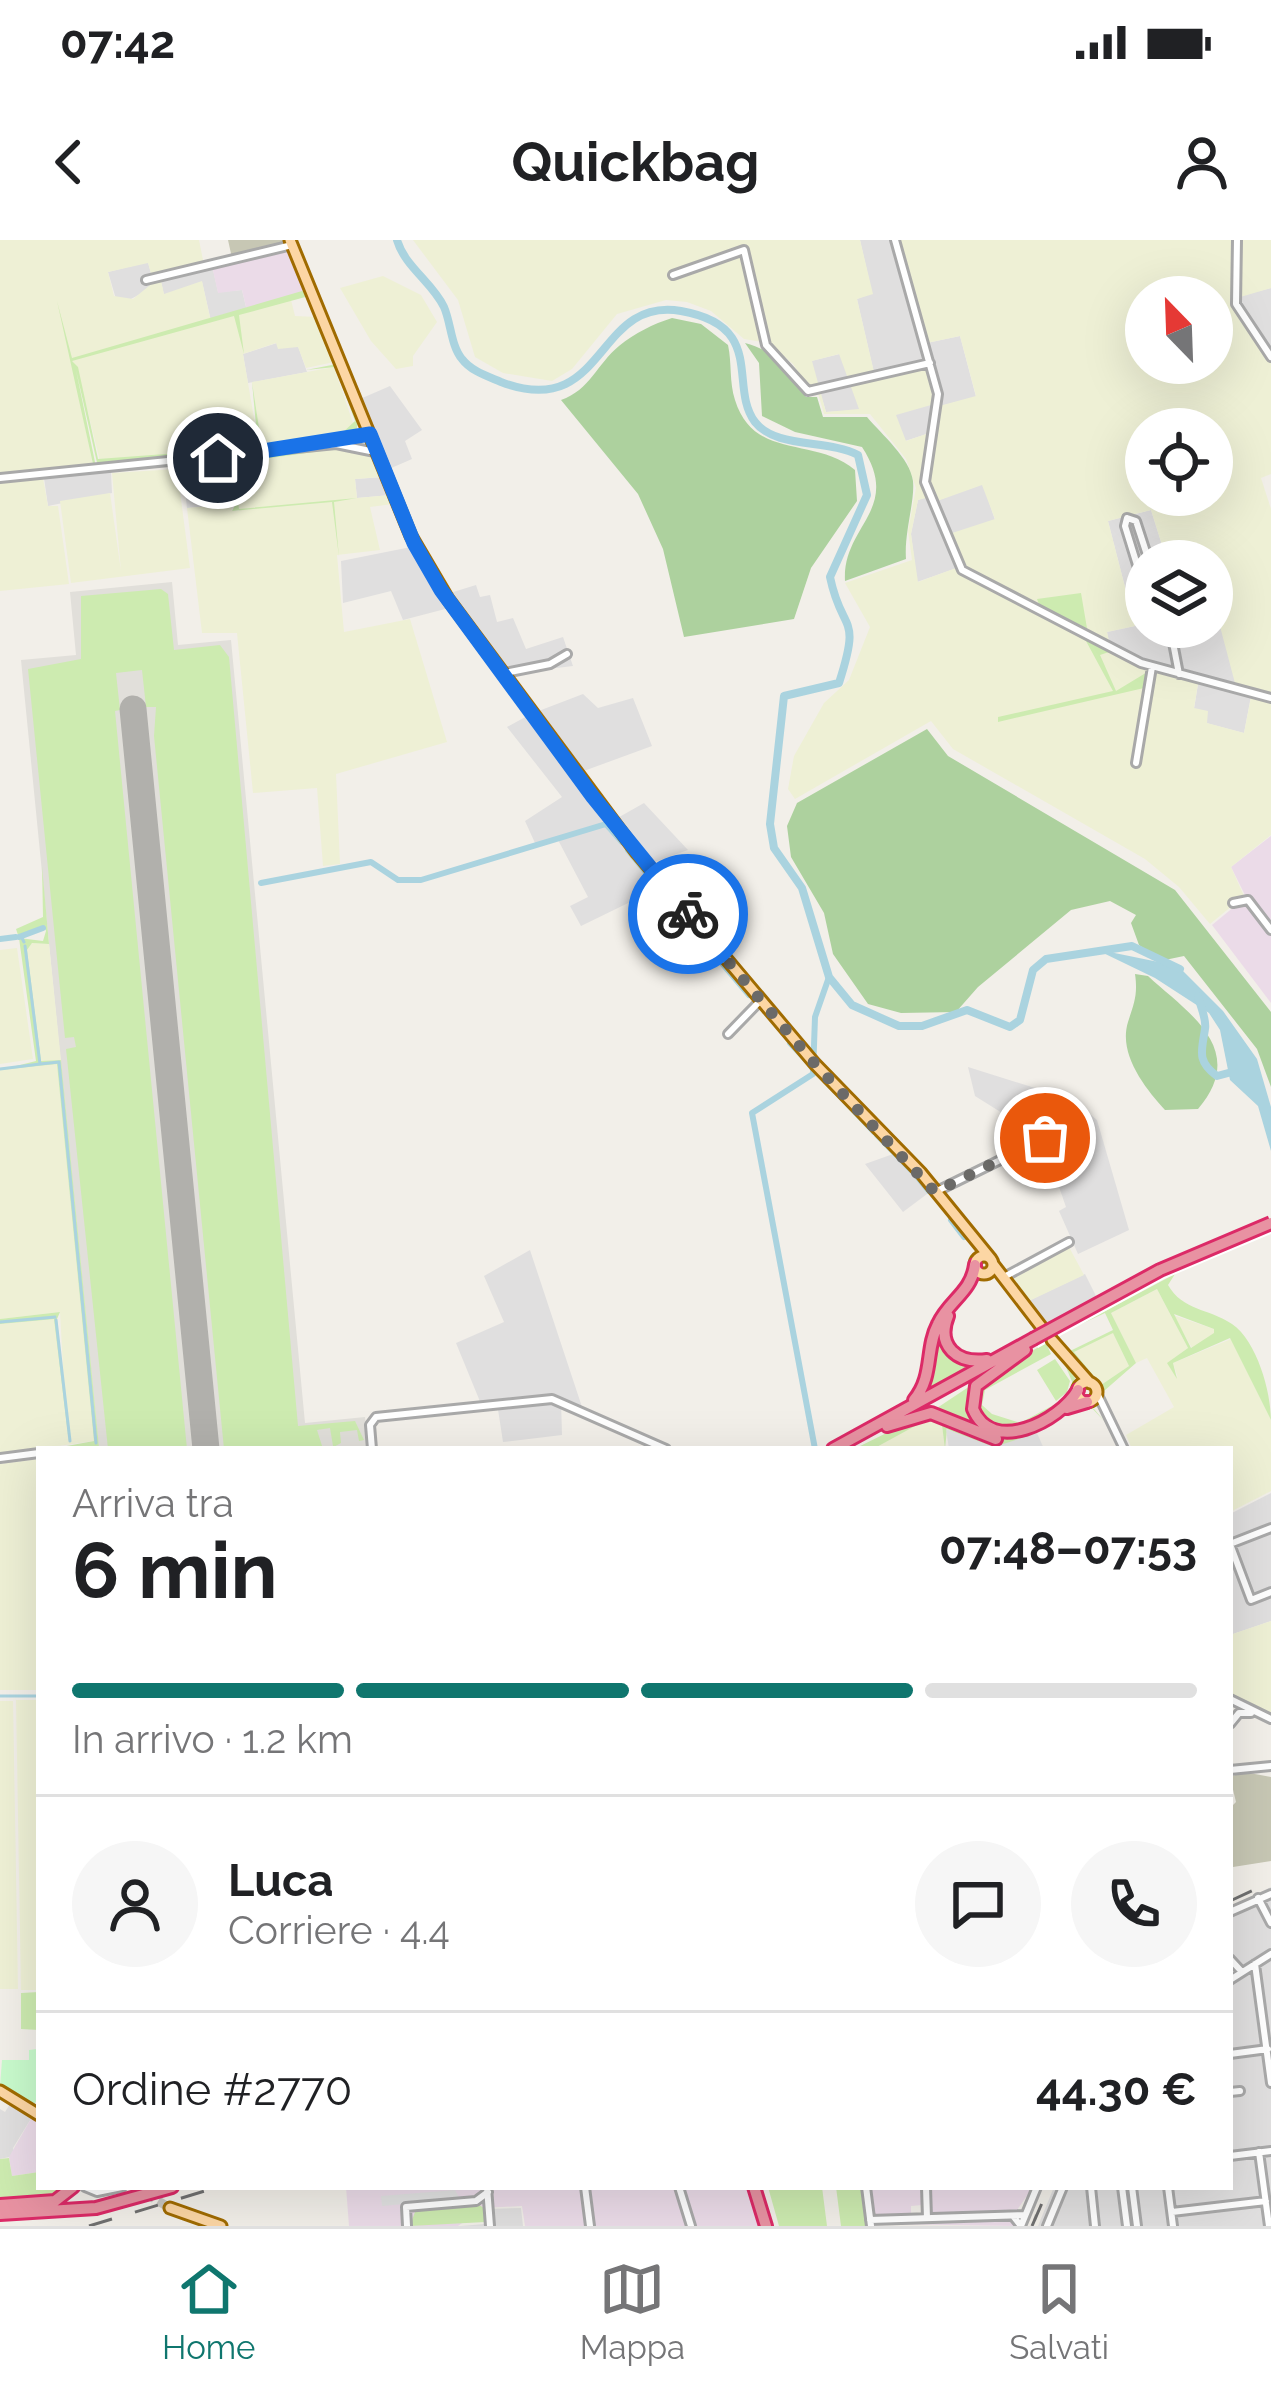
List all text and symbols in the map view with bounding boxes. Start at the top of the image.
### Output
text: 07:42 [60,16,175,69]
icon: back [36,129,102,195]
icon: person [1169,129,1235,195]
text: Quickbag [512,130,759,194]
north arrow [1125,276,1233,384]
map controls [1125,276,1233,648]
pin [167,407,269,509]
button: locate [1125,408,1233,516]
icon: home [185,425,251,491]
button: layers [1125,540,1233,648]
courier [628,854,748,974]
icon: bike [655,881,721,947]
pin [994,1087,1096,1189]
icon: bag [1012,1105,1078,1171]
text: Arriva tra [72,1480,234,1526]
text: 07:48–07:53 [939,1522,1197,1575]
text: 6 min [72,1525,278,1616]
text: In arrivo · 1.2 km [72,1716,353,1762]
button: person [72,1841,198,1967]
button: chat [915,1841,1041,1967]
button: phone [1071,1841,1197,1967]
text: Luca [228,1854,333,1907]
text: Corriere · 4.4 [228,1907,450,1953]
text: Ordine #2770 [72,2063,352,2116]
text: 44.30 € [1036,2063,1197,2116]
tab: Home [162,2256,255,2367]
tab: Mappa [580,2256,685,2367]
tab: Salvati [1009,2256,1109,2367]

